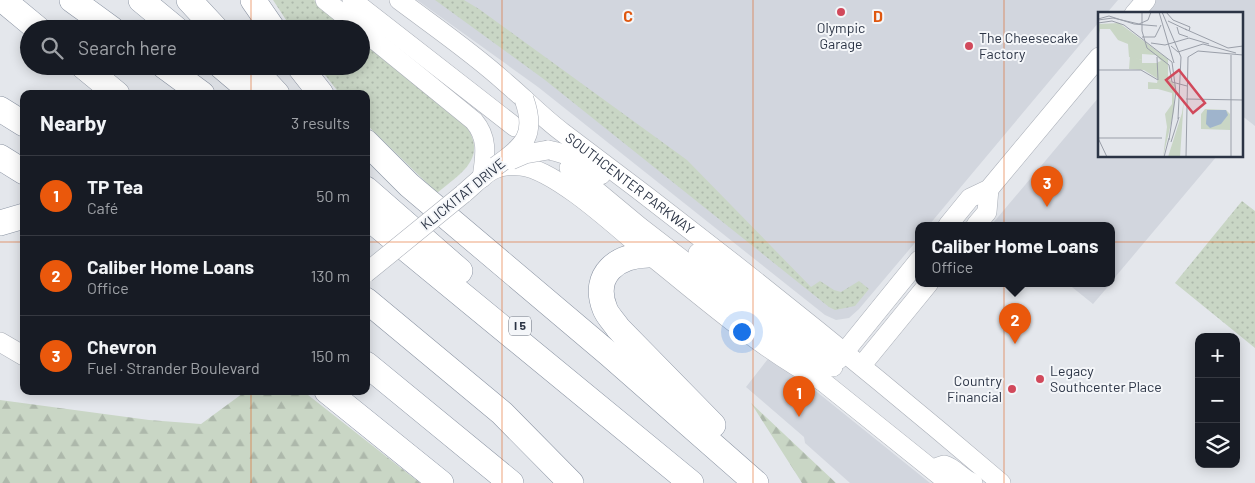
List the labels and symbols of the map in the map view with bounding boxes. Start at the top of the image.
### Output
text: C [623,6,633,25]
marker: Olympic Garage [835,6,847,18]
text: D [873,6,883,25]
inset map [1098,12,1242,158]
place label: Olympic Garage [817,19,865,52]
place label: The Cheesecake Factory [979,29,1078,62]
marker: The Cheesecake Factory [963,40,975,52]
street label: SOUTHCENTER PARKWAY [562,129,698,238]
street label: KLICKITAT DRIVE [417,154,508,233]
pin: 3 [1031,166,1063,207]
pin: 2 [999,303,1031,344]
road number: I 5 [509,316,531,336]
your location [729,319,755,345]
place label: Legacy Southcenter Place [1050,362,1162,395]
place label: Country Financial [947,372,1003,405]
marker: Legacy Southcenter Place [1034,373,1046,385]
pin: 1 [783,376,815,417]
marker: Country Financial [1006,383,1018,395]

